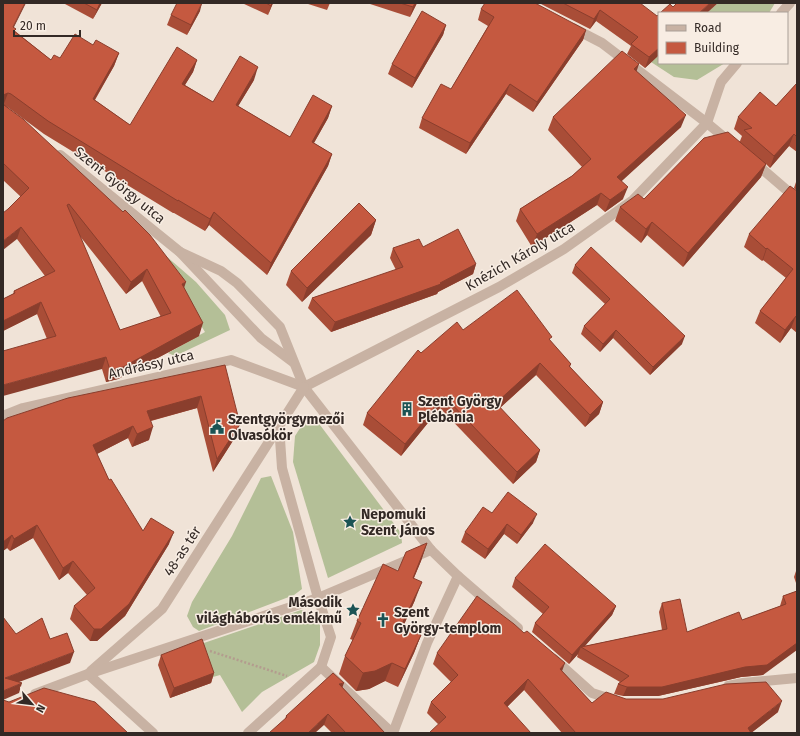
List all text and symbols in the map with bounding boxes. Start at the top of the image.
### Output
scale bar [14,12,80,38]
legend [658,12,788,64]
text: 20 m [20,19,46,33]
text: Road [694,21,722,35]
text: Building [694,41,740,55]
street label: Szent György utca [71,143,169,227]
street label: Knézich Károly utca [463,218,578,295]
street label: Andrássy utca [107,346,196,383]
place label: Szent György Plébánia [418,393,502,426]
building icon: Szent György Plébánia [399,401,415,417]
place label: Szentgyörgymezői Olvasókör [228,411,345,444]
public building icon: Szentgyörgymezői Olvasókör [209,419,225,435]
place label: Nepomuki Szent János [361,506,435,539]
place icon: Nepomuki Szent János [342,514,358,530]
street label: 48-as tér [160,523,205,579]
place label: Második világháborús emlékmű [196,594,342,627]
place icon: Második világháborús emlékmű [345,602,361,618]
place label: Szent György-templom [394,604,502,637]
church icon: Szent György-templom [375,612,391,628]
north arrow [12,684,52,724]
text: N [33,702,48,715]

